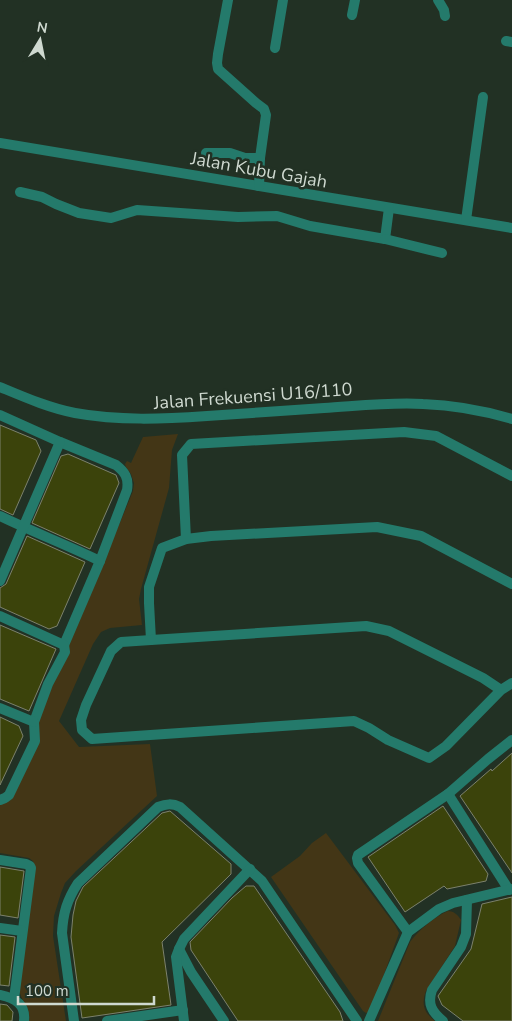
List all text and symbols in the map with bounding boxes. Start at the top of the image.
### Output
north arrow [15,15,65,65]
text: N [35,17,49,38]
street label: Jalan Kubu Gajah [188,146,329,194]
street label: Jalan Frekuensi U16/110 [152,377,353,415]
scale bar [18,974,154,1006]
text: 100 m [25,981,69,1001]

